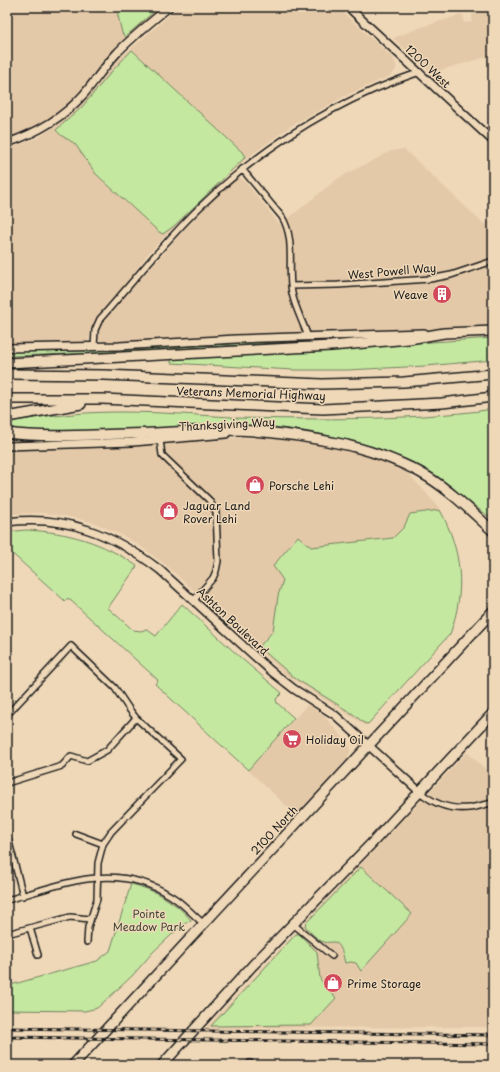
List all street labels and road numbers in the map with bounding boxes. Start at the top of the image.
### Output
street label: 1200 West [401,40,455,92]
street label: West Powell Way [347,259,437,283]
street label: Veterans Memorial Highway [176,382,326,404]
street label: Thanksgiving Way [178,413,276,435]
street label: Ashton Boulevard [193,583,273,659]
street label: 2100 North [247,801,301,859]

